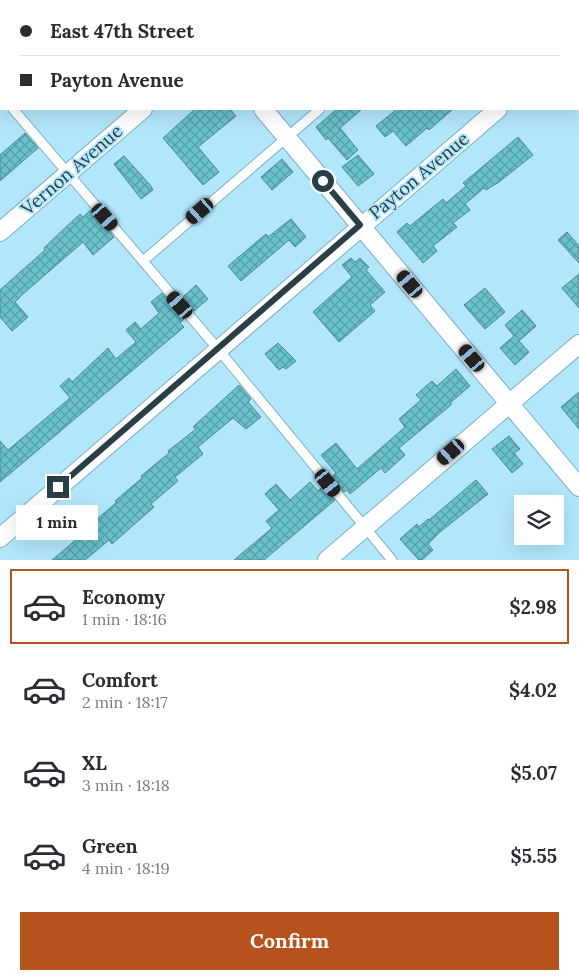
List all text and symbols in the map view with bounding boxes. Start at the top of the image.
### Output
text: East 47th Street [50,19,194,43]
text: Payton Avenue [50,68,184,92]
street label: Vernon Avenue [16,119,127,221]
street label: Payton Avenue [364,127,474,224]
route start [312,170,334,192]
car [183,195,216,227]
car [89,201,120,233]
car [394,268,425,300]
car [164,289,195,321]
car [456,342,487,374]
car [434,436,467,468]
car [312,467,343,499]
route end [47,476,69,498]
map controls [514,495,564,545]
button: layers [514,495,564,545]
callout: 1 min [17,504,99,540]
text: 1 min [37,512,77,532]
icon: car [22,584,67,629]
text: Economy [82,585,165,609]
text: $2.98 [509,595,557,619]
text: 1 min · 18:16 [82,609,167,629]
icon: car [22,667,67,712]
text: Comfort [82,668,158,692]
text: $4.02 [509,678,557,702]
text: 2 min · 18:17 [82,692,168,712]
icon: car [22,750,67,795]
text: XL [82,751,107,775]
text: $5.07 [510,761,557,785]
text: 3 min · 18:18 [82,775,170,795]
icon: car [22,833,67,878]
text: Green [82,834,138,858]
text: $5.55 [511,844,557,868]
text: 4 min · 18:19 [82,858,170,878]
button: Confirm [20,912,559,970]

